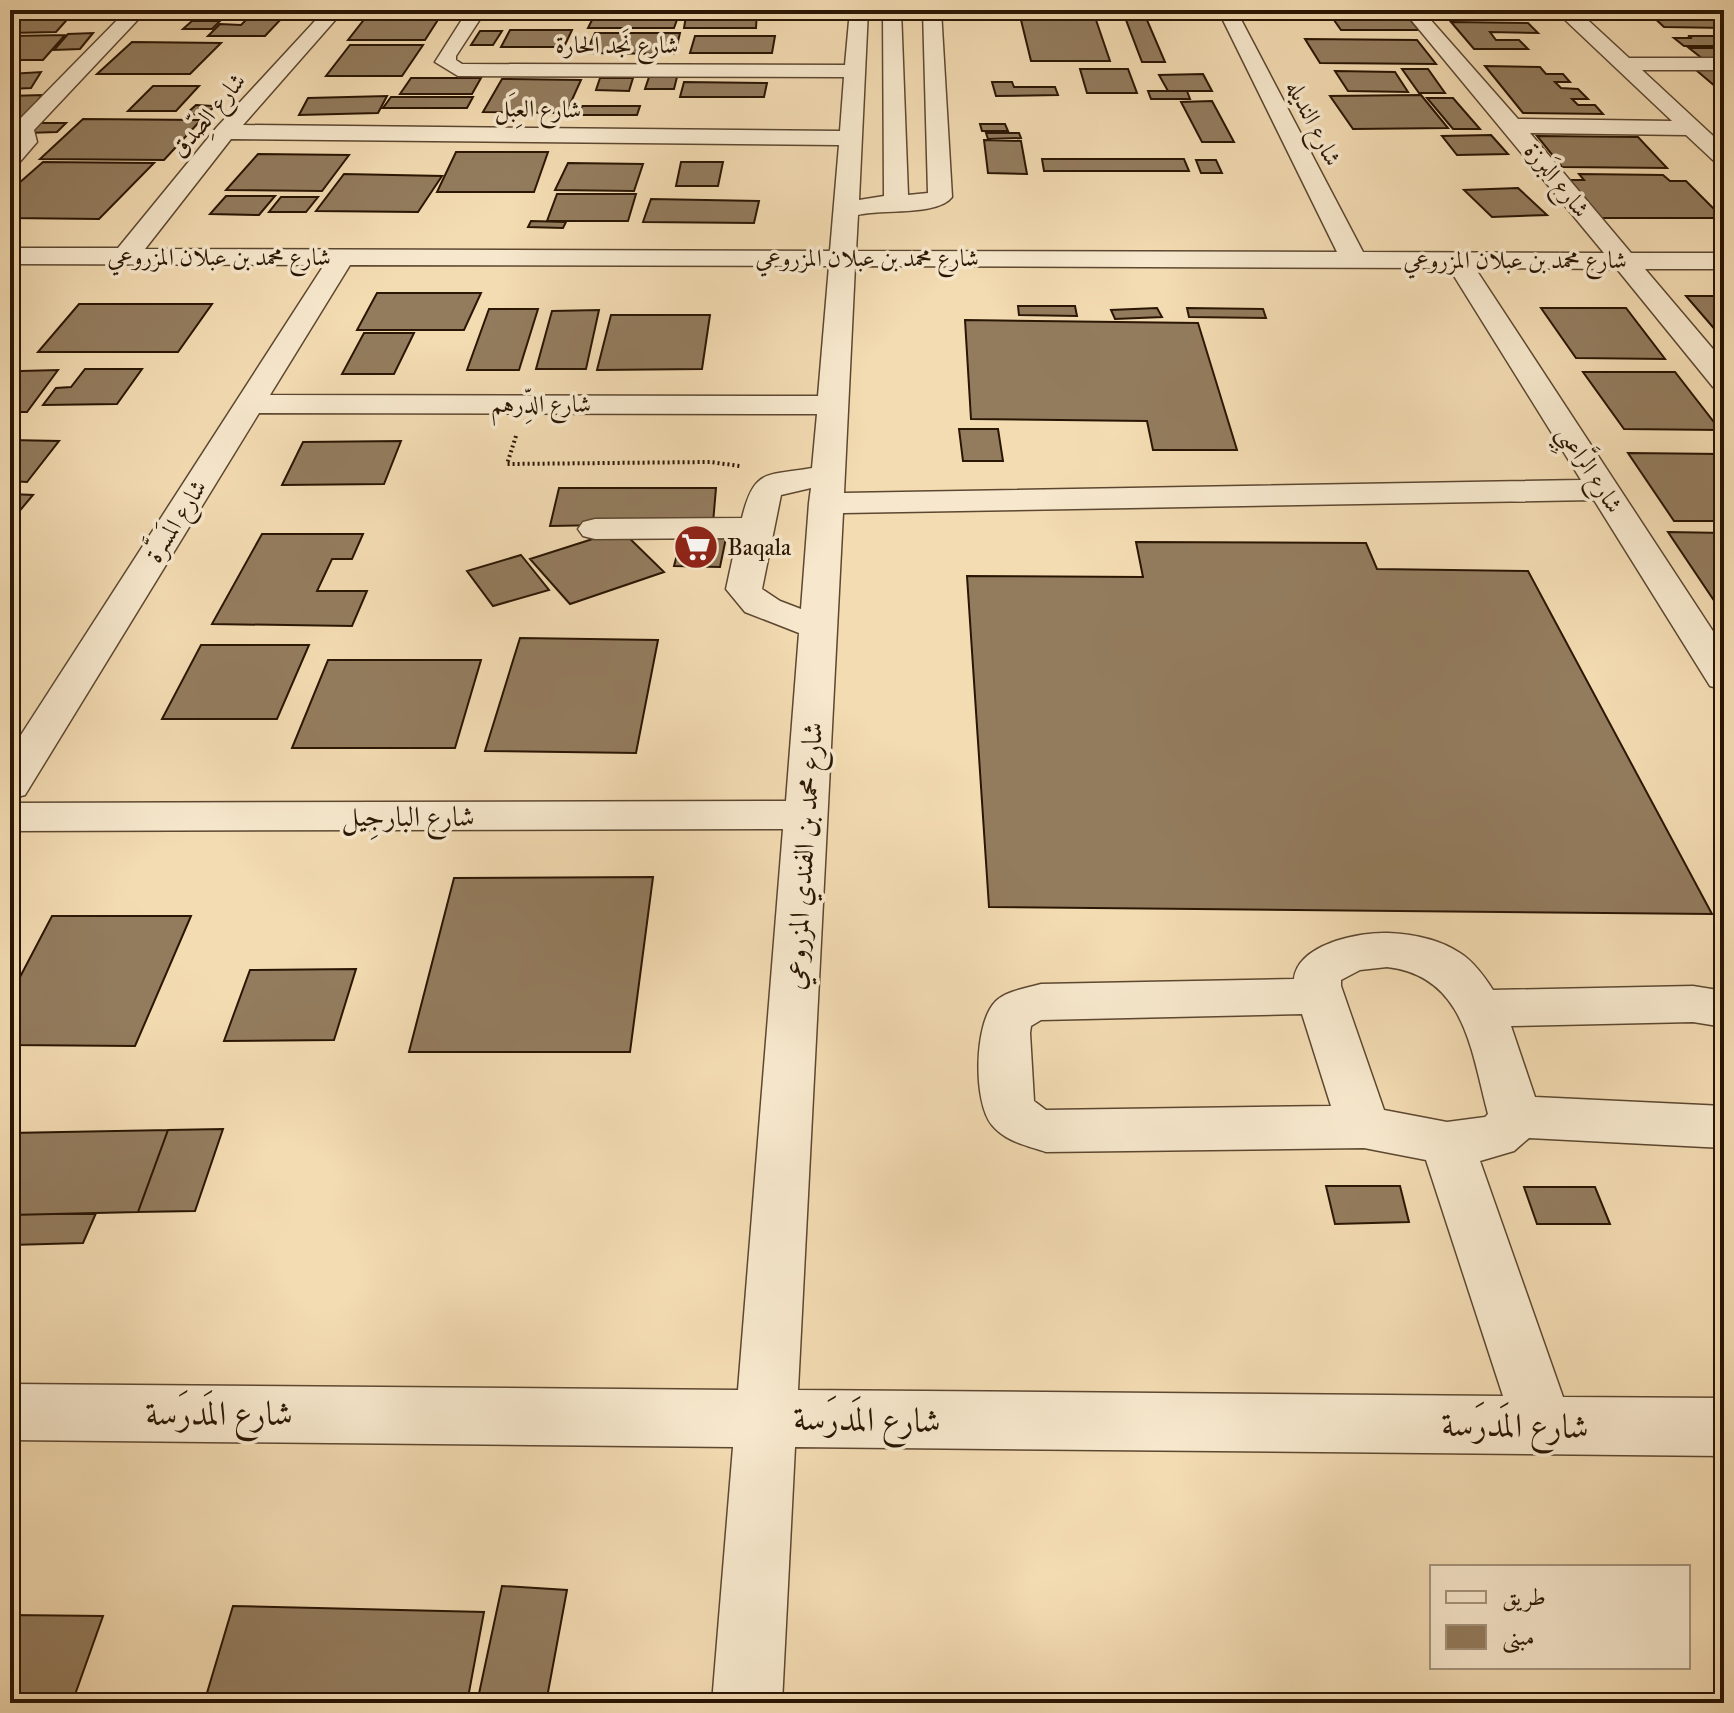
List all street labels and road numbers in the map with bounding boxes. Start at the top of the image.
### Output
street label: شارع نَجد الحارة [556,28,679,65]
street label: شارع الصِّدق [163,66,256,167]
street label: شارع النديله [1275,75,1348,173]
street label: شارع العِبَل [494,91,581,130]
street label: شارع البَرزة [1514,135,1598,227]
street label: شارع محمد بن عبلان المزروعي [107,242,331,277]
street label: شارع محمد بن عبلان المزروعي [755,243,979,278]
street label: شارع محمد بن عبلان المزروعي [1403,245,1627,280]
street label: شارع الدِّرهم [491,388,591,426]
street label: شارع الرَّاعبِي [1544,417,1634,523]
street label: شارع المَسرَّة [135,471,217,571]
street label: شارع محمد بن الفندي المزروعي [777,721,836,991]
street label: شارع البارجِيل [341,799,475,840]
street label: شارع المَدرَسة [145,1389,293,1442]
street label: شارع المَدرَسة [793,1394,941,1449]
street label: شارع المَدرَسة [1441,1400,1589,1455]

